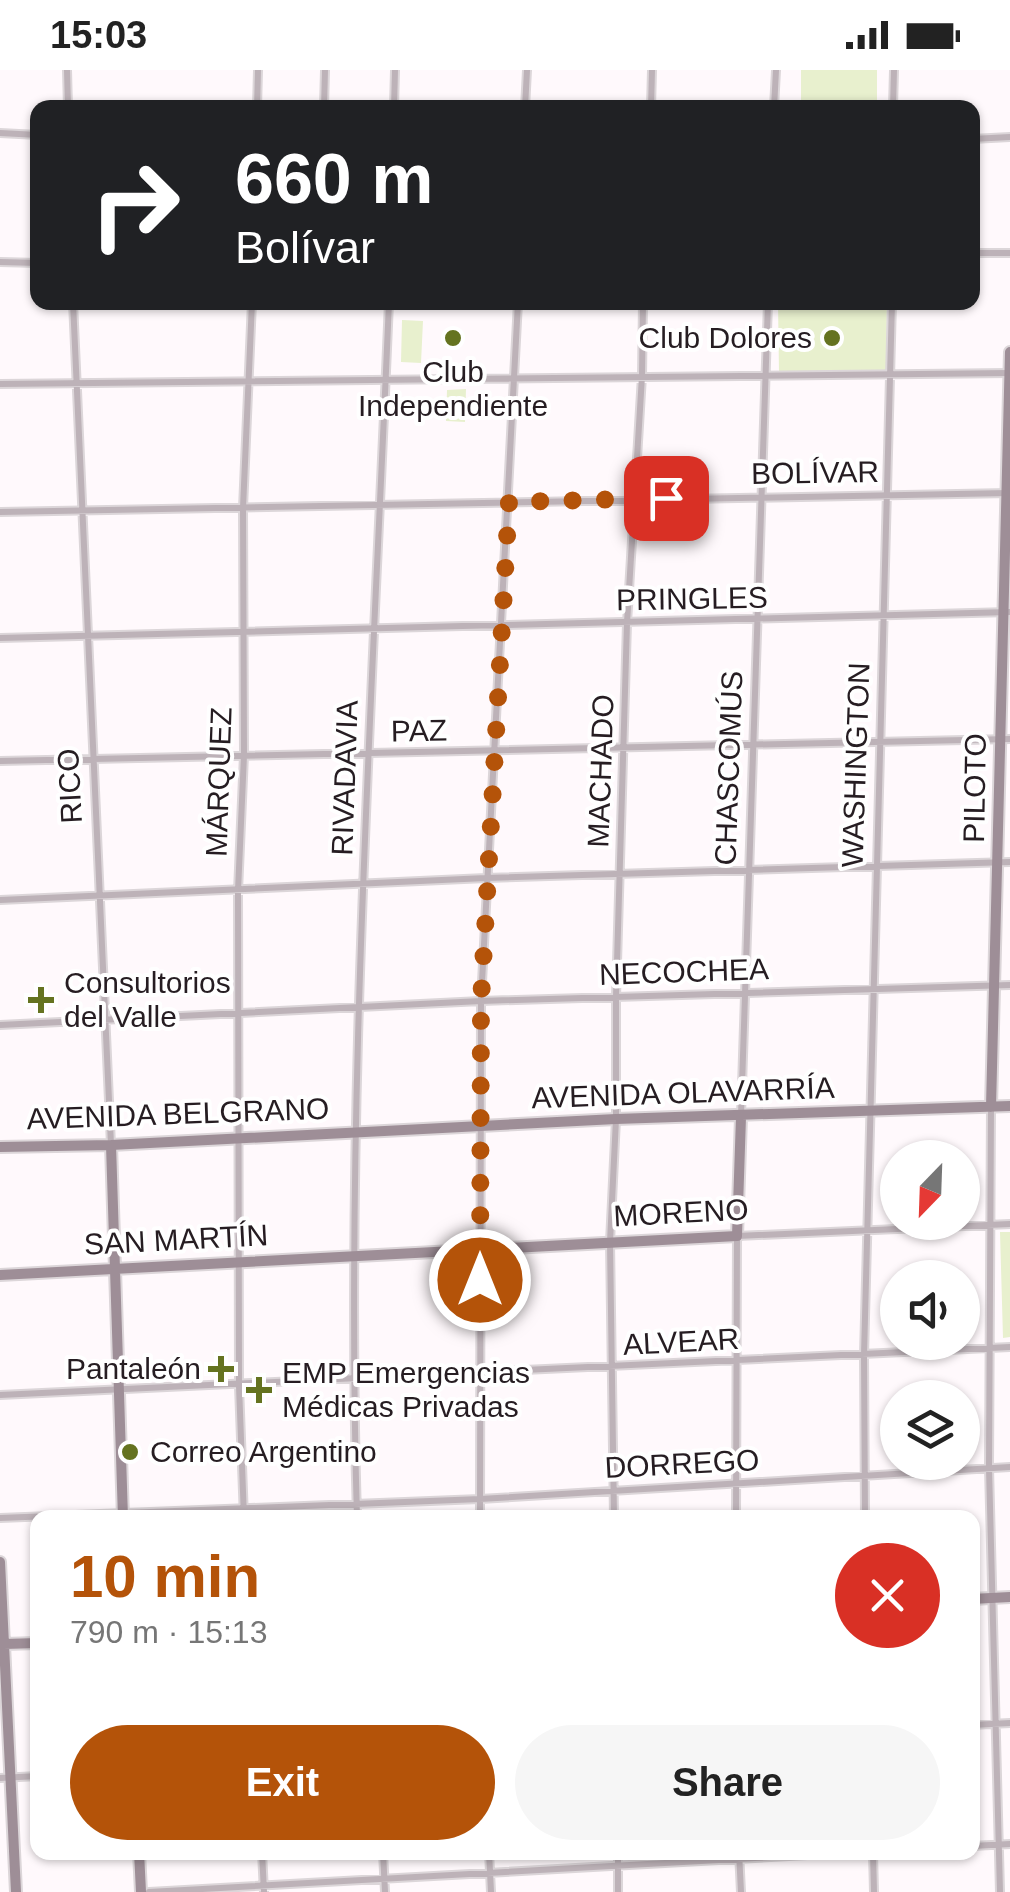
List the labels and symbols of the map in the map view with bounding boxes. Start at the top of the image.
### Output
place label: Club Dolores [639,321,812,354]
marker: Club Independiente [442,327,464,349]
marker: Club Dolores [821,327,843,349]
place label: Club Independiente [358,355,548,422]
street label: BOLÍVAR [751,455,879,490]
pin [624,456,709,541]
street label: PRINGLES [616,581,768,616]
street label: WASHINGTON [835,662,876,868]
street label: CHASCOMÚS [709,670,748,866]
street label: MACHADO [581,694,620,848]
street label: RIVADAVIA [325,700,364,856]
street label: MÁRQUEZ [199,706,238,858]
street label: PAZ [391,714,447,747]
street label: PILOTO [957,733,992,843]
street label: RICO [51,748,88,824]
street label: NECOCHEA [598,952,770,991]
place label: Consultorios del Valle [64,966,231,1033]
marker: Consultorios del Valle [28,987,54,1013]
street label: AVENIDA OLAVARRÍA [531,1071,835,1114]
street label: AVENIDA BELGRANO [26,1092,330,1135]
north arrow [880,1140,980,1240]
street label: MORENO [613,1192,749,1233]
street label: SAN MARTÍN [83,1218,269,1261]
position arrow [428,1228,532,1332]
street label: ALVEAR [622,1322,740,1361]
place label: Pantaleón [66,1352,201,1385]
place label: EMP Emergencias Médicas Privadas [282,1356,530,1423]
marker: Pantaleón [210,1358,232,1380]
marker: EMP Emergencias Médicas Privadas [246,1377,272,1403]
place label: Correo Argentino [150,1435,377,1468]
marker: Correo Argentino [119,1441,141,1463]
street label: DORREGO [604,1443,760,1484]

